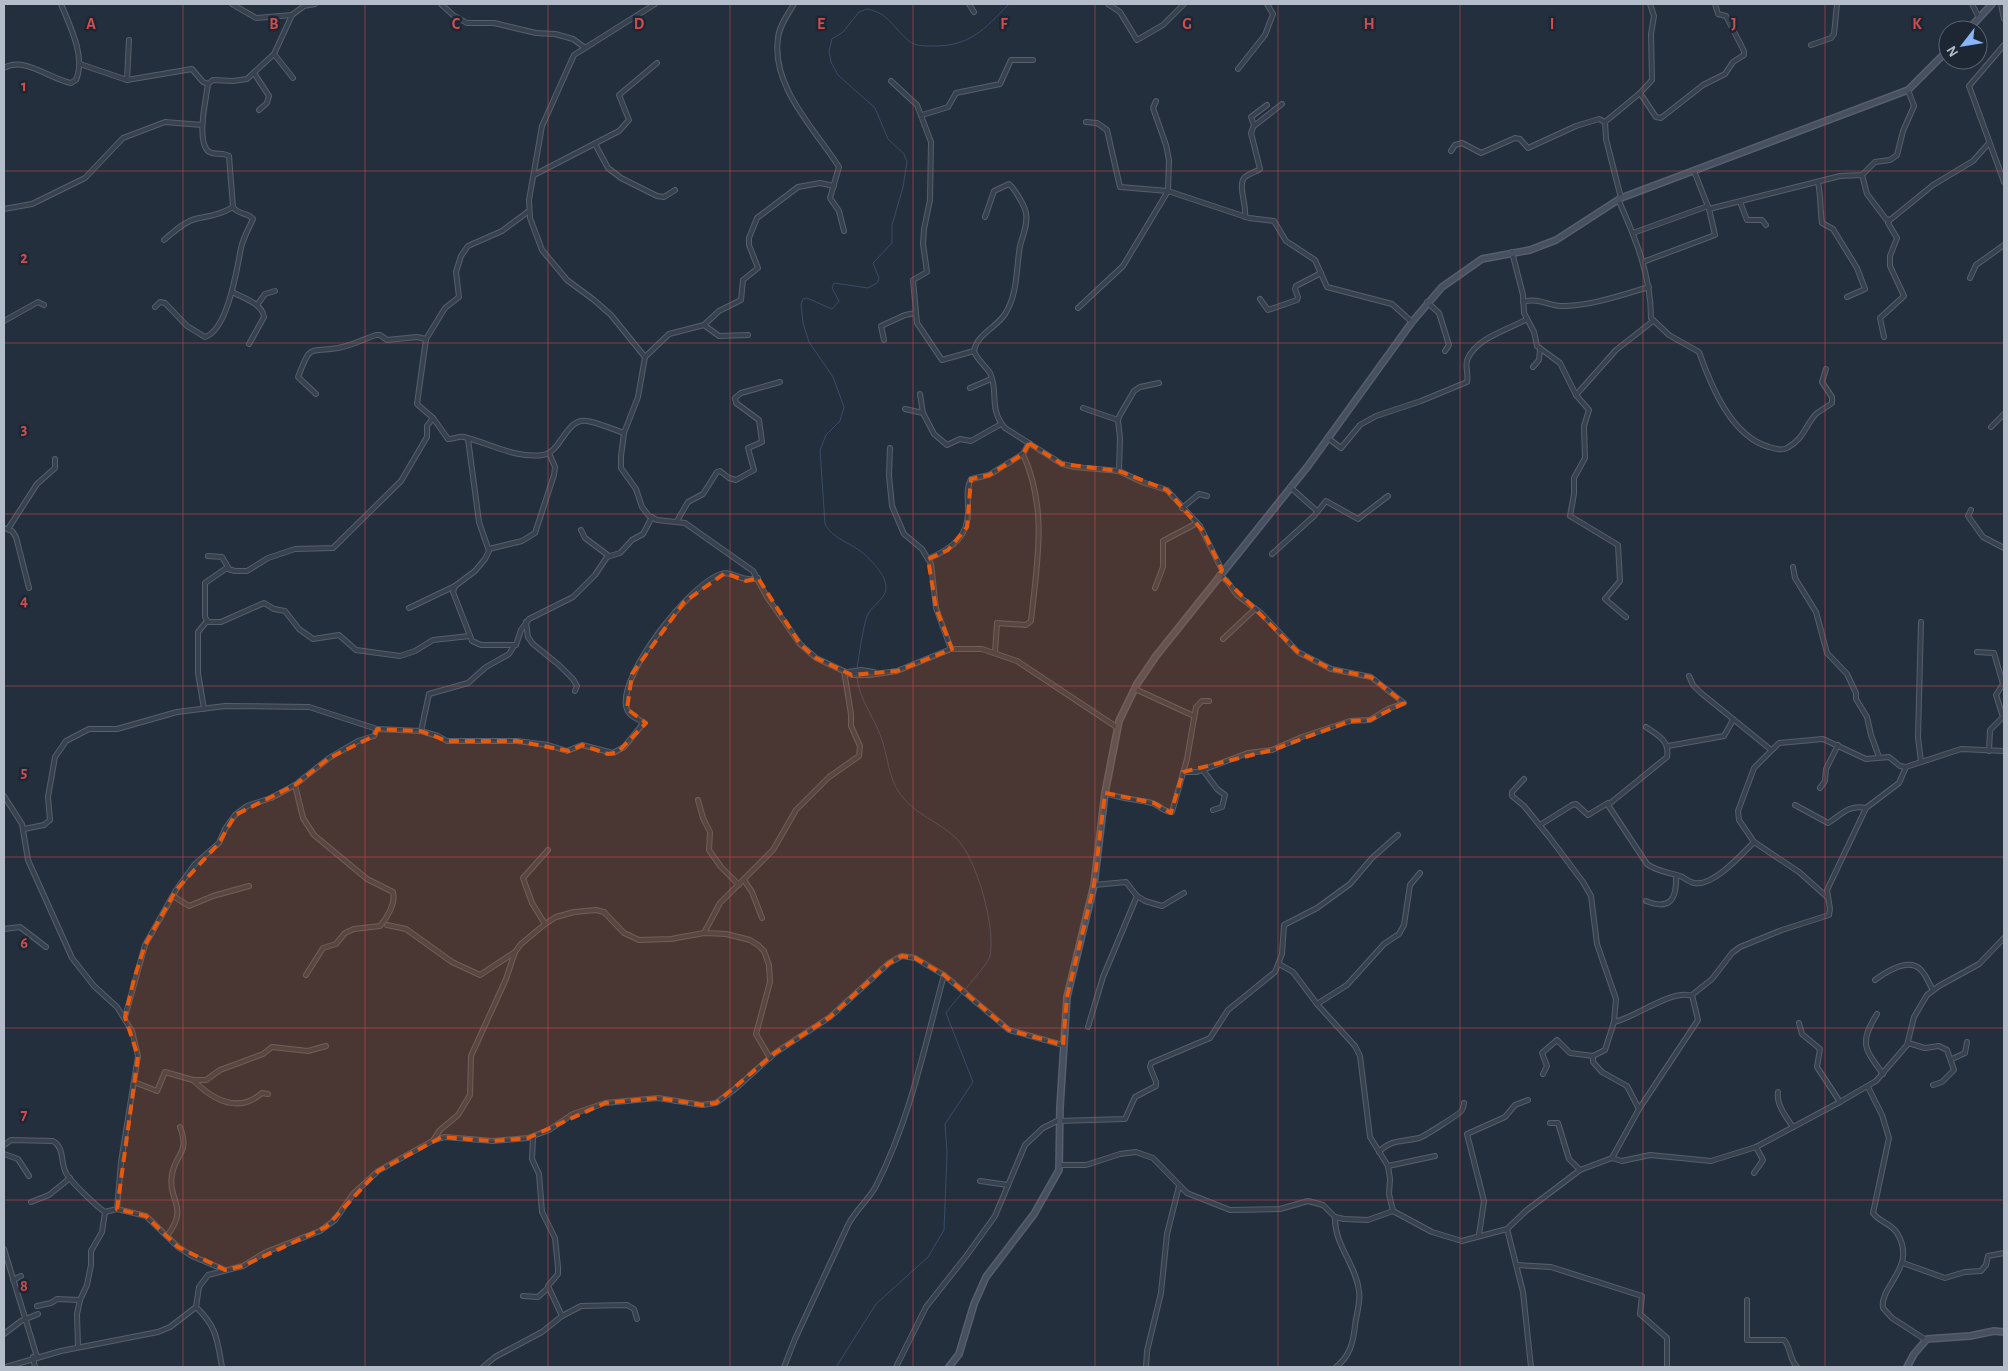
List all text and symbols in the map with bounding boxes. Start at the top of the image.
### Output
text: A [86,16,96,32]
text: B [269,16,279,32]
text: C [452,16,461,32]
text: D [634,16,645,32]
text: E [817,16,825,32]
text: F [1000,16,1008,32]
text: G [1182,16,1192,32]
text: H [1363,16,1375,32]
text: I [1550,16,1554,32]
text: J [1731,16,1737,32]
text: K [1912,16,1922,32]
north arrow [1938,20,1988,70]
text: N [1944,43,1961,59]
text: 1 [21,78,27,94]
text: 2 [20,250,28,266]
text: 3 [21,421,28,437]
text: 4 [20,593,28,609]
text: 5 [21,764,28,780]
text: 6 [20,935,28,951]
text: 7 [21,1107,28,1123]
text: 8 [20,1278,28,1294]

